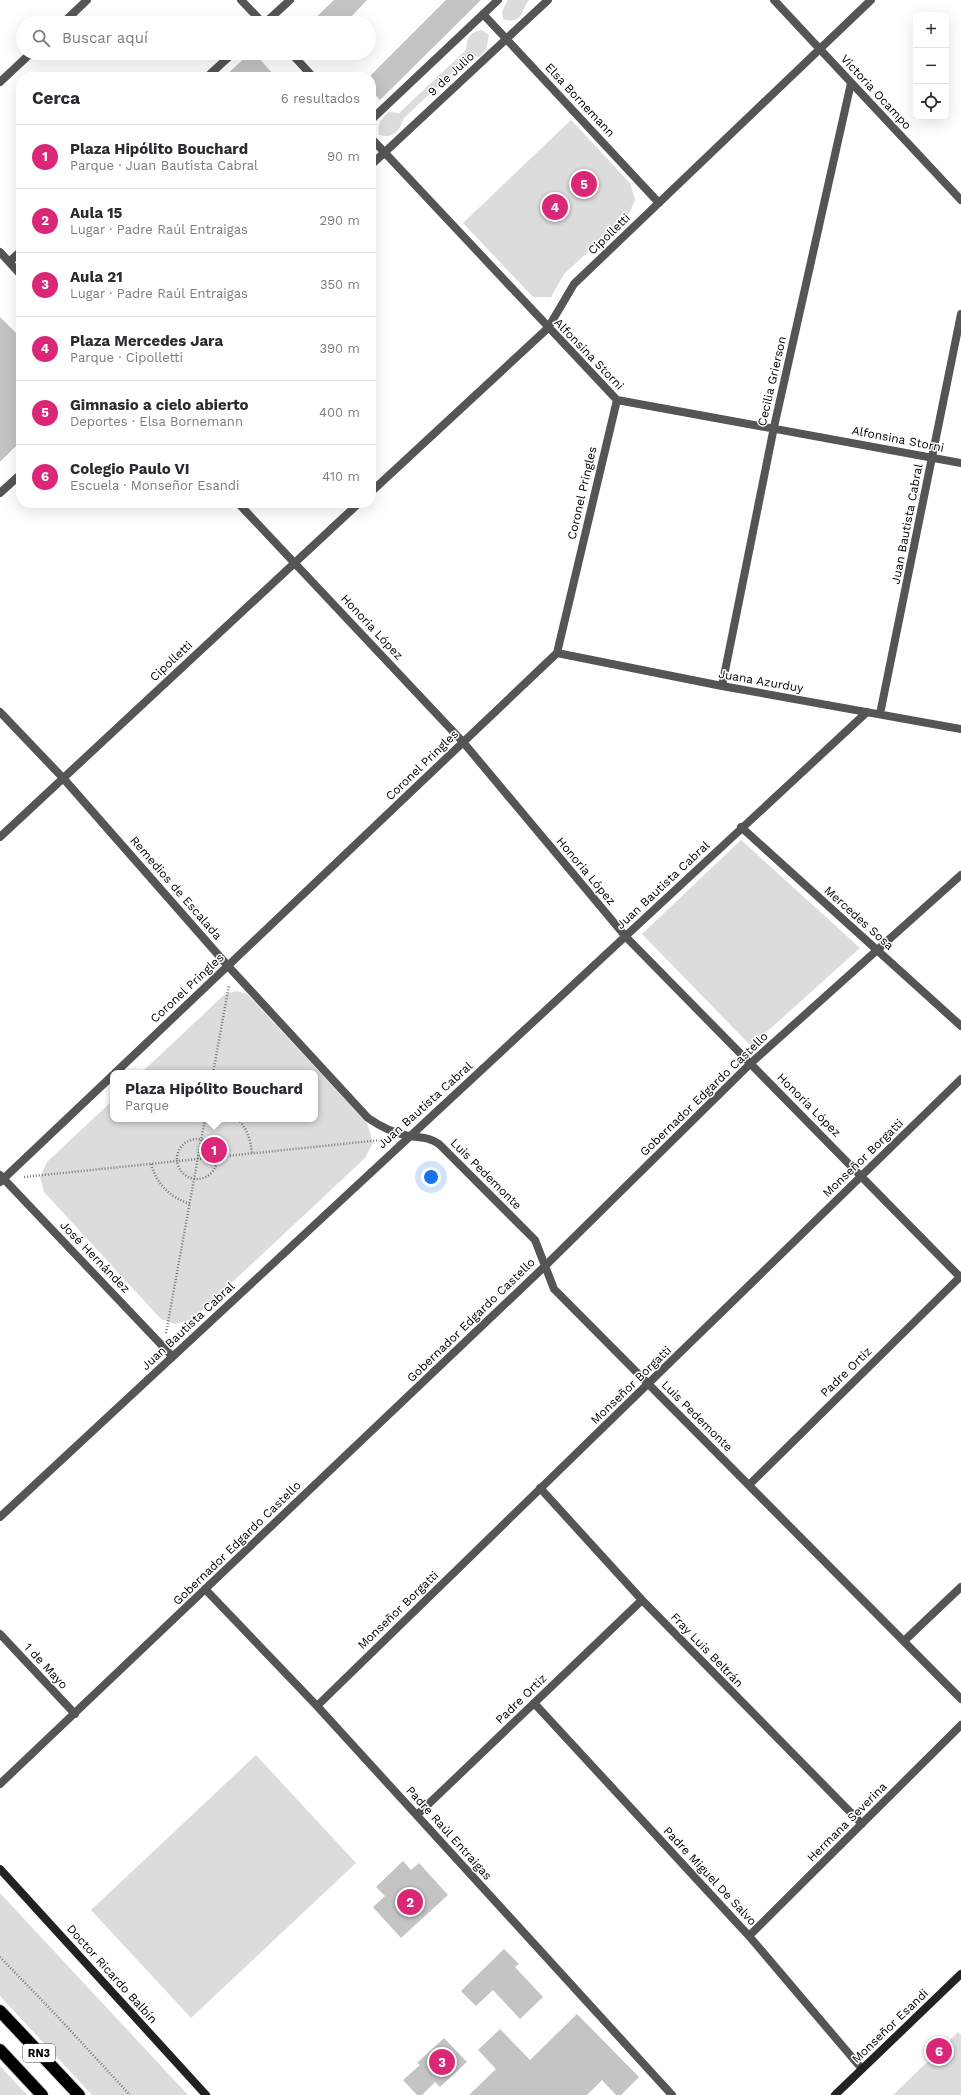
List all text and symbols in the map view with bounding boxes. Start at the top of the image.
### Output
map controls [913,12,949,120]
button: + [913,12,949,48]
search box [16,16,376,60]
icon: search [30,27,52,49]
text: Buscar aquí [62,29,148,47]
button: − [913,48,949,84]
street label: 9 de Julio [425,49,477,99]
street label: Victoria Ocampo [838,52,914,132]
street label: Elsa Bornemann [542,60,618,140]
button: locate [913,84,949,120]
text: Cerca [32,88,80,108]
text: 6 resultados [281,91,360,106]
text: Plaza Hipólito Bouchard [70,140,248,158]
text: 1 [42,149,48,164]
text: 90 m [327,149,360,164]
text: Parque · Juan Bautista Cabral [70,158,258,173]
pin: 5 [571,169,597,199]
pin: 4 [542,192,568,222]
text: Aula 15 [70,204,122,222]
street label: Cipolletti [585,211,633,257]
text: 2 [41,213,49,228]
text: 290 m [319,213,360,228]
text: Lugar · Padre Raúl Entraigas [70,222,248,237]
text: Aula 21 [70,268,123,286]
text: 3 [41,277,49,292]
text: 350 m [320,277,360,292]
text: Lugar · Padre Raúl Entraigas [70,286,248,301]
street label: Alfonsina Storni [551,315,627,393]
text: Plaza Mercedes Jara [70,332,223,350]
street label: Cecilia Grierson [755,335,789,427]
text: 4 [41,341,49,356]
text: 390 m [319,341,360,356]
text: Parque · Cipolletti [70,350,183,365]
text: Gimnasio a cielo abierto [70,396,248,414]
text: 5 [41,405,49,420]
text: 400 m [319,405,360,420]
text: Deportes · Elsa Bornemann [70,414,243,429]
street label: Alfonsina Storni [851,423,945,455]
street label: Coronel Pringles [564,445,600,541]
text: Colegio Paulo VI [70,460,190,478]
street label: Juan Bautista Cabral [888,462,926,585]
text: 6 [41,469,49,484]
text: 410 m [322,469,360,484]
text: Escuela · Monseñor Esandi [70,478,239,493]
street label: Honoria López [338,591,406,663]
street label: Cipolletti [147,638,195,684]
street label: Juana Azurduy [717,667,805,695]
street label: Coronel Pringles [383,727,461,803]
street label: Remedios de Escalada [127,834,225,943]
street label: Honoria López [554,834,618,908]
street label: Juan Bautista Cabral [613,838,713,932]
street label: Mercedes Sosa [822,883,897,953]
street label: Coronel Pringles [147,950,227,1026]
street label: Gobernador Edgardo Castello [637,1029,771,1159]
street label: Juan Bautista Cabral [375,1059,475,1151]
popup [110,1070,318,1122]
street label: Honoria López [774,1070,844,1140]
text: Plaza Hipólito Bouchard [125,1080,303,1098]
text: Parque [125,1098,169,1113]
street label: Monseñor Borgatti [820,1116,906,1200]
pin: 1 [201,1135,227,1165]
street label: Luis Pedemonte [448,1136,524,1212]
your location [421,1167,441,1187]
street label: José Hernández [57,1218,133,1296]
street label: Gobernador Edgardo Castello [404,1255,538,1385]
street label: Juan Bautista Cabral [138,1279,238,1373]
street label: Monseñor Borgatti [588,1343,674,1427]
street label: Padre Ortiz [818,1344,874,1400]
street label: Luis Pedemonte [659,1378,735,1454]
street label: Gobernador Edgardo Castello [170,1478,304,1608]
street label: Monseñor Borgatti [355,1568,441,1652]
street label: Fray Luis Beltrán [668,1610,746,1690]
street label: 1 de Mayo [21,1640,71,1692]
street label: Padre Ortiz [493,1671,549,1727]
street label: Hermana Severina [804,1779,890,1865]
street label: Padre Raúl Entraigas [403,1783,495,1883]
street label: Padre Miguel De Salvo [661,1824,759,1928]
pin: 2 [397,1887,423,1917]
street label: Doctor Ricardo Balbín [64,1922,160,2026]
street label: Monseñor Esandi [849,1986,931,2066]
pin: 6 [926,2036,952,2066]
road number: RN3 [23,2044,55,2062]
pin: 3 [429,2047,455,2077]

